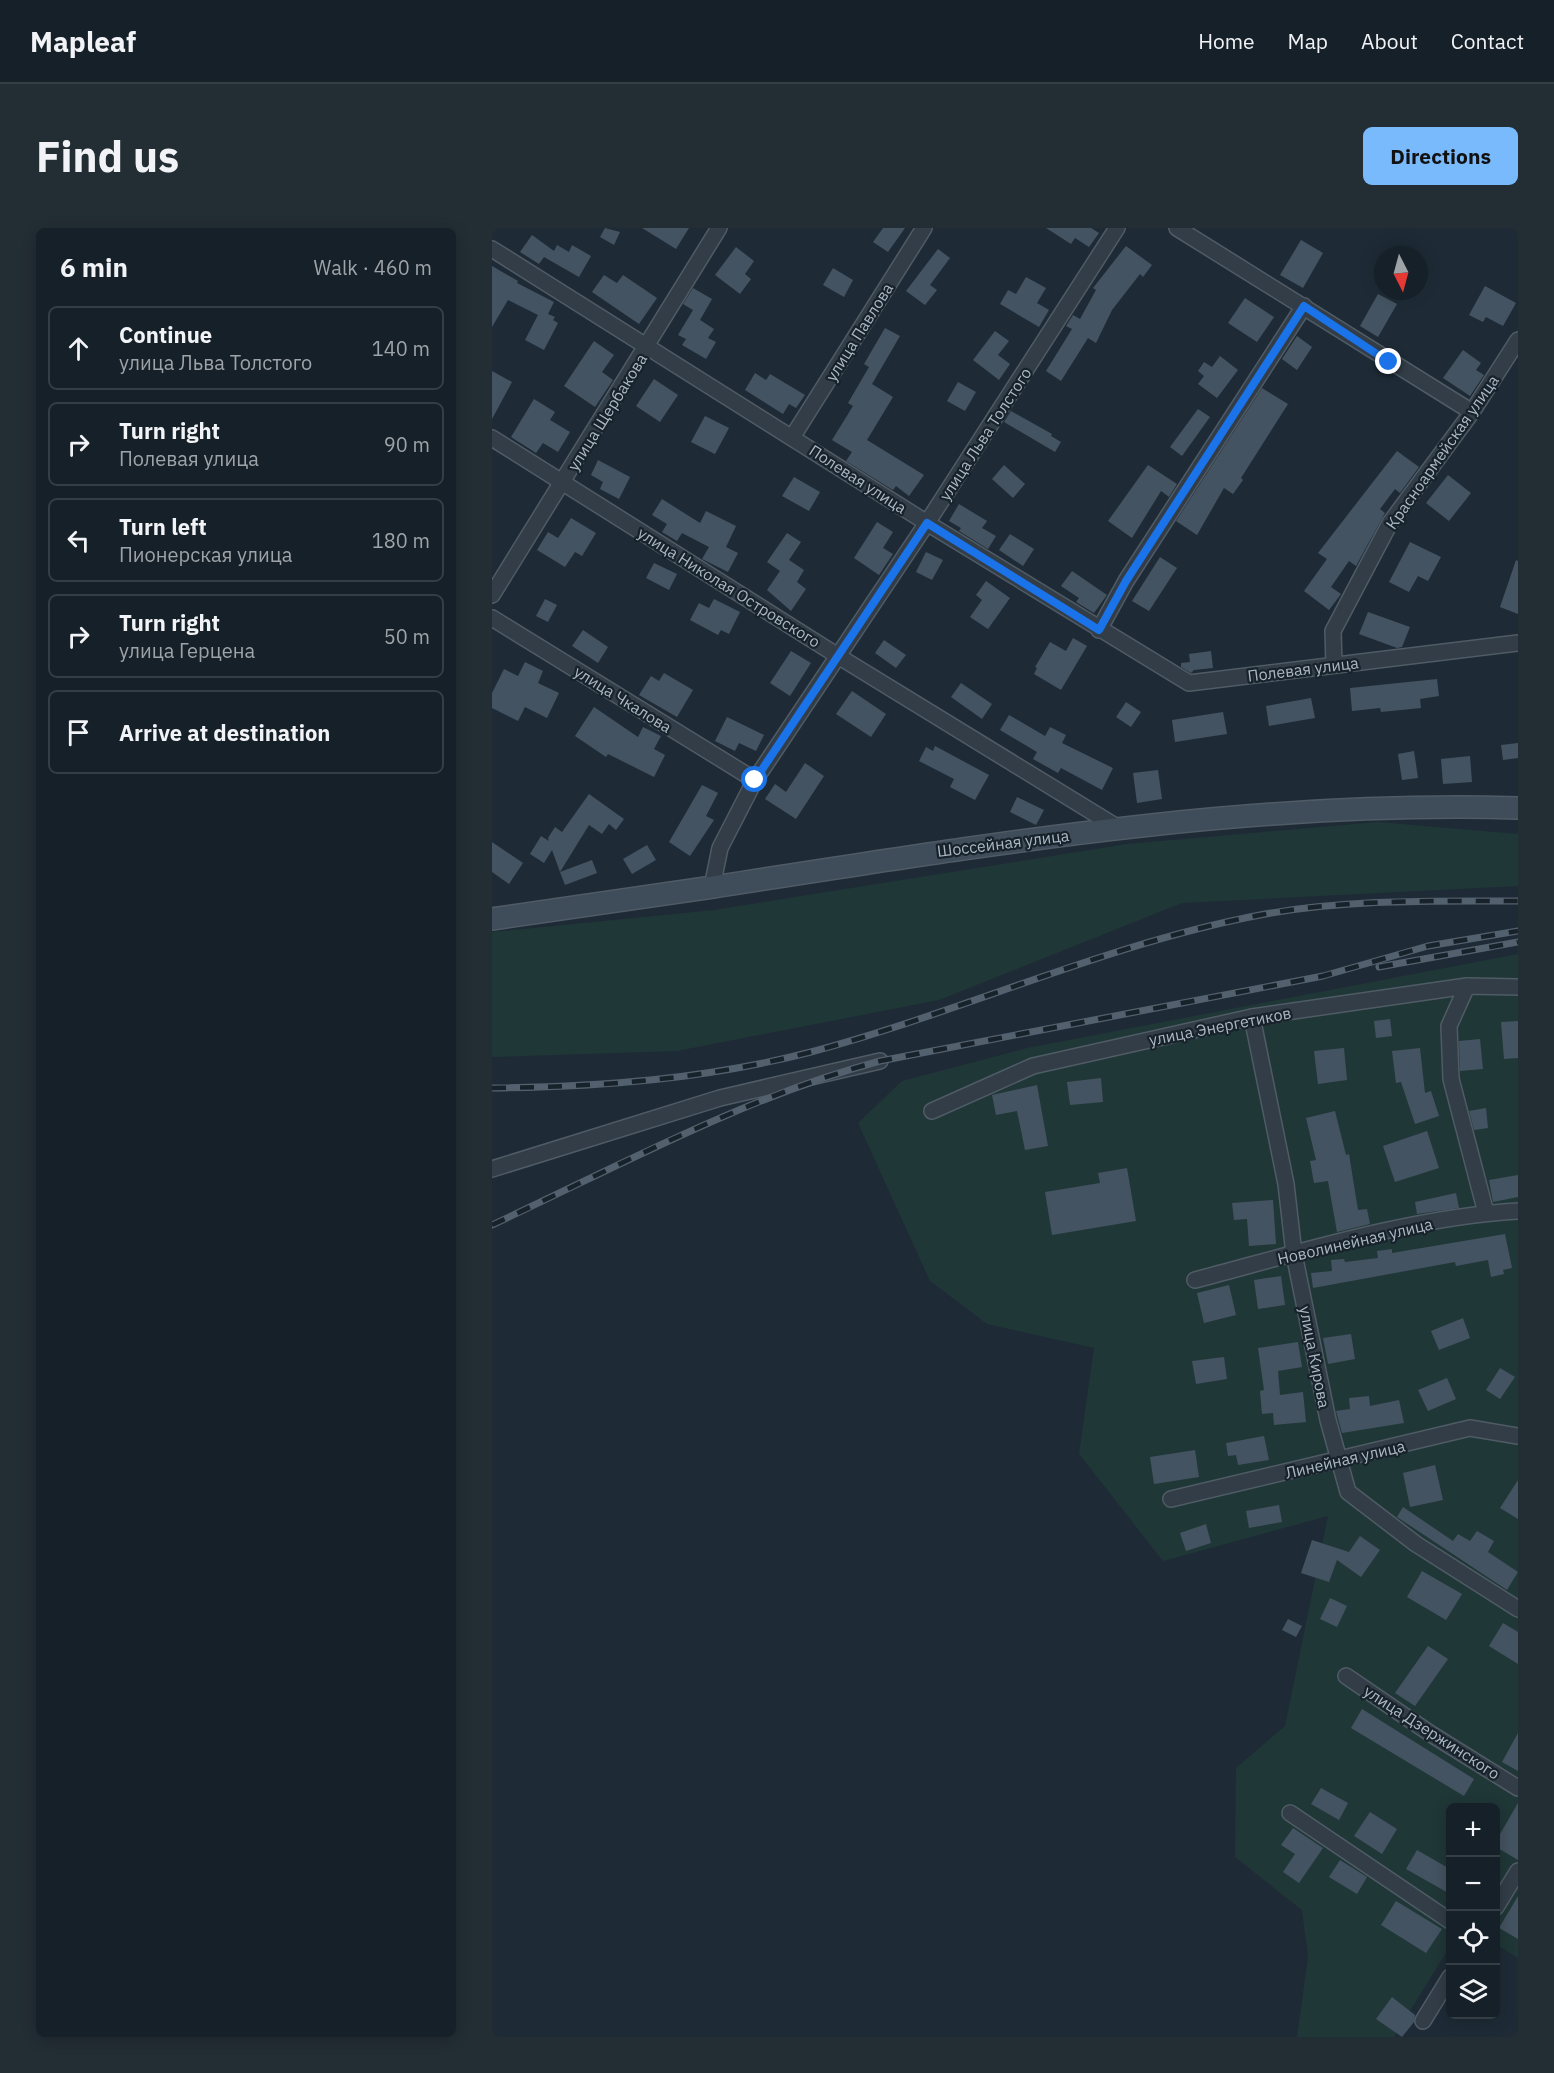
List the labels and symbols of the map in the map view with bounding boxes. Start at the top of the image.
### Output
north arrow [1374,246,1428,300]
street label: улица Павлова [821,279,897,385]
route end [1375,348,1401,374]
street label: улица Щербакова [563,349,651,474]
street label: улица Льва Толстого [935,364,1036,504]
street label: Красноармейская улица [1381,371,1503,533]
street label: Полевая улица [806,440,911,518]
street label: улица Николая Островского [634,522,824,652]
street label: Полевая улица [1246,652,1360,686]
street label: улица Чкалова [571,661,676,737]
route start [741,766,767,792]
street label: Шоссейная улица [936,825,1071,861]
street label: улица Энергетиков [1147,1002,1293,1050]
street label: Новолинейная улица [1275,1213,1435,1269]
street label: улица Кирова [1295,1304,1335,1410]
street label: Линейная улица [1283,1435,1407,1483]
street label: улица Дзержинского [1360,1681,1504,1783]

